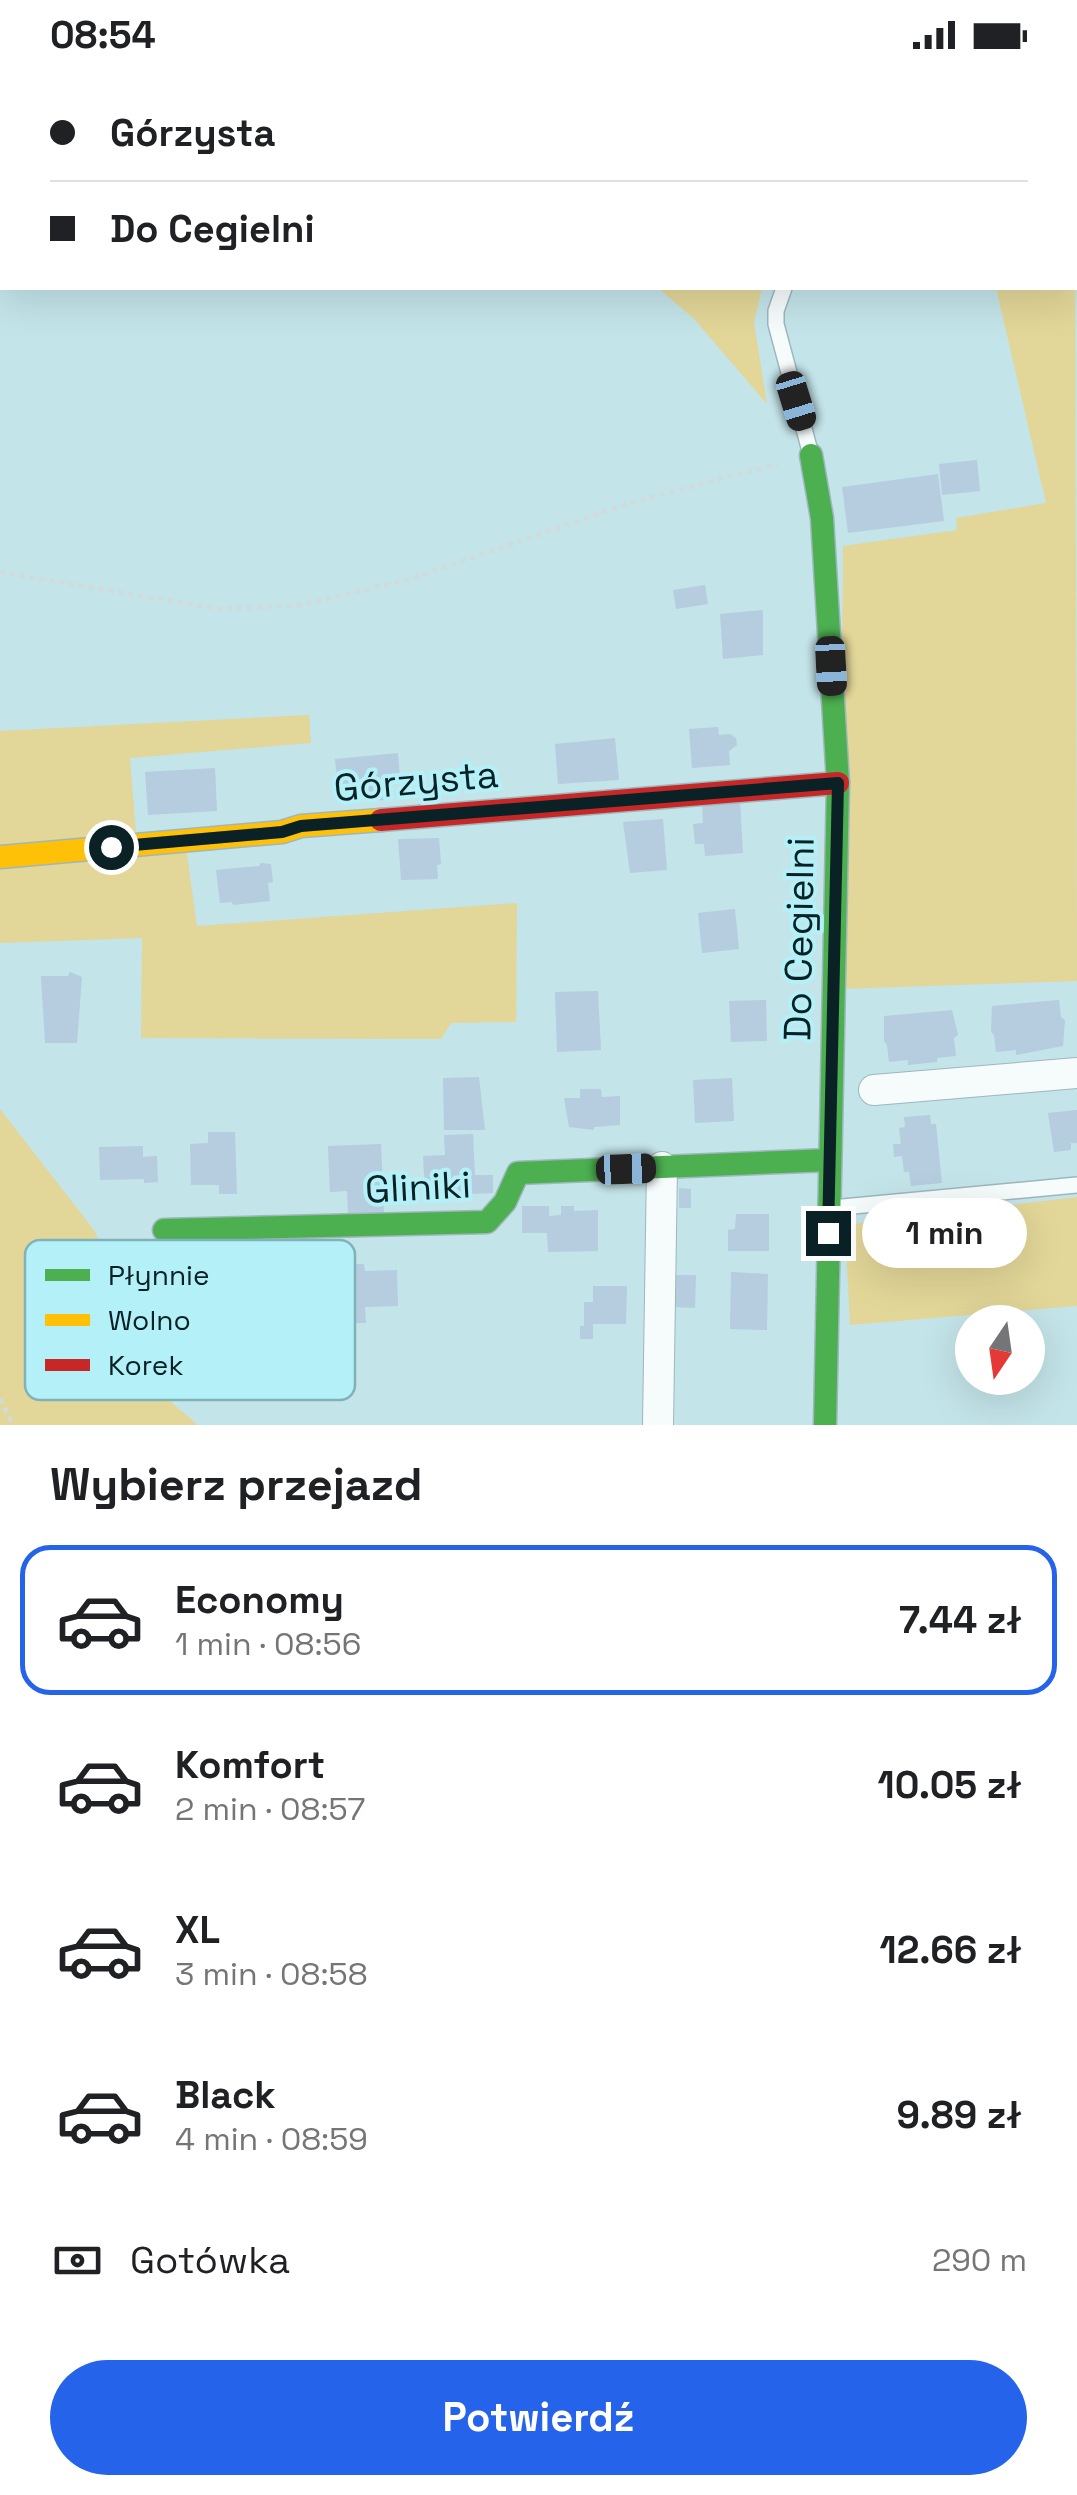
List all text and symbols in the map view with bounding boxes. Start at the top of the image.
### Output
text: 08:54 [50,11,156,59]
text: Górzysta [110,109,275,157]
text: Do Cegielni [110,205,315,253]
car [773,368,819,434]
car [814,635,848,697]
street label: Górzysta [332,750,500,812]
route start [89,825,134,870]
street label: Do Cegielni [773,837,825,1041]
car [595,1153,657,1185]
street label: Gliniki [364,1160,472,1214]
callout: 1 min [863,1198,1028,1268]
route end [806,1211,851,1256]
text: 1 min [905,1213,984,1253]
legend [25,1240,355,1400]
text: Płynnie [108,1257,210,1293]
text: Wolno [108,1302,191,1338]
north arrow [955,1305,1045,1395]
map controls [955,1305,1045,1395]
text: Korek [108,1347,184,1383]
text: Wybierz przejazd [50,1456,423,1513]
icon: car [55,1575,145,1665]
text: Economy [175,1576,344,1624]
text: 7.44 zł [899,1596,1022,1644]
text: 1 min · 08:56 [175,1624,361,1664]
icon: car [55,1740,145,1830]
text: Komfort [175,1741,325,1789]
text: 10.05 zł [878,1761,1022,1809]
text: 2 min · 08:57 [175,1789,365,1829]
icon: car [55,1905,145,1995]
text: XL [175,1906,220,1954]
text: 12.66 zł [879,1926,1022,1974]
text: 3 min · 08:58 [175,1954,368,1994]
icon: car [55,2070,145,2160]
text: Black [175,2071,276,2119]
text: 9.89 zł [896,2091,1022,2139]
text: 4 min · 08:59 [175,2119,368,2159]
icon: cash [50,2233,105,2288]
text: Gotówka [130,2236,290,2284]
text: 290 m [932,2240,1027,2280]
button: Potwierdź [50,2360,1027,2475]

